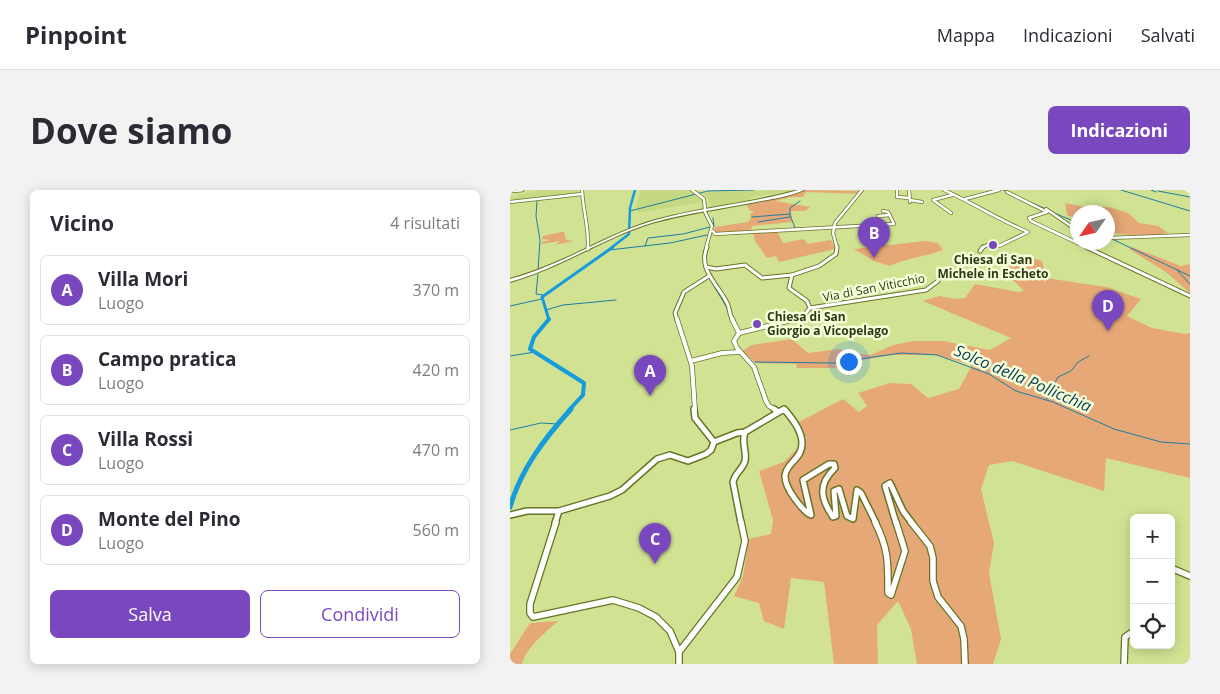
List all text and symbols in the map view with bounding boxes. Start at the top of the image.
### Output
text: Pinpoint [25,18,127,51]
text: Mappa [937,23,995,47]
text: Indicazioni [1023,23,1113,47]
text: Salvati [1141,23,1195,47]
button: Indicazioni [1048,106,1190,154]
text: Dove siamo [30,107,233,154]
north arrow [1070,205,1115,250]
text: Vicino [50,209,114,237]
text: 4 risultati [390,212,460,234]
pin: B [858,217,890,258]
marker: Chiesa di San Michele in Escheto [987,239,999,251]
place label: Chiesa di San Michele in Escheto [937,251,1049,282]
text: Villa Mori [98,266,188,292]
street label: Via di San Viticchio [821,269,926,306]
text: A [61,279,73,301]
text: 370 m [413,279,459,301]
pin: D [1092,290,1124,331]
text: Luogo [98,292,144,314]
place label: Chiesa di San Giorgio a Vicopelago [767,308,888,339]
marker: Chiesa di San Giorgio a Vicopelago [751,318,763,330]
water label: Solco della Pollicchia [951,339,1095,417]
text: Campo pratica [98,346,236,372]
your location [836,349,862,375]
pin: A [634,355,666,396]
text: B [62,359,72,381]
text: 420 m [413,359,459,381]
text: Luogo [98,372,144,394]
text: Villa Rossi [98,426,193,452]
text: C [62,439,72,461]
text: 470 m [413,439,459,461]
text: Luogo [98,452,144,474]
text: Monte del Pino [98,506,241,532]
map controls [1130,514,1175,649]
button: + [1130,514,1175,559]
text: D [61,519,73,541]
text: 560 m [413,519,459,541]
pin: C [639,523,671,564]
text: Luogo [98,532,144,554]
button: − [1130,559,1175,604]
button: Salva [50,590,250,638]
button: Condividi [260,590,460,638]
button: locate [1130,604,1175,649]

